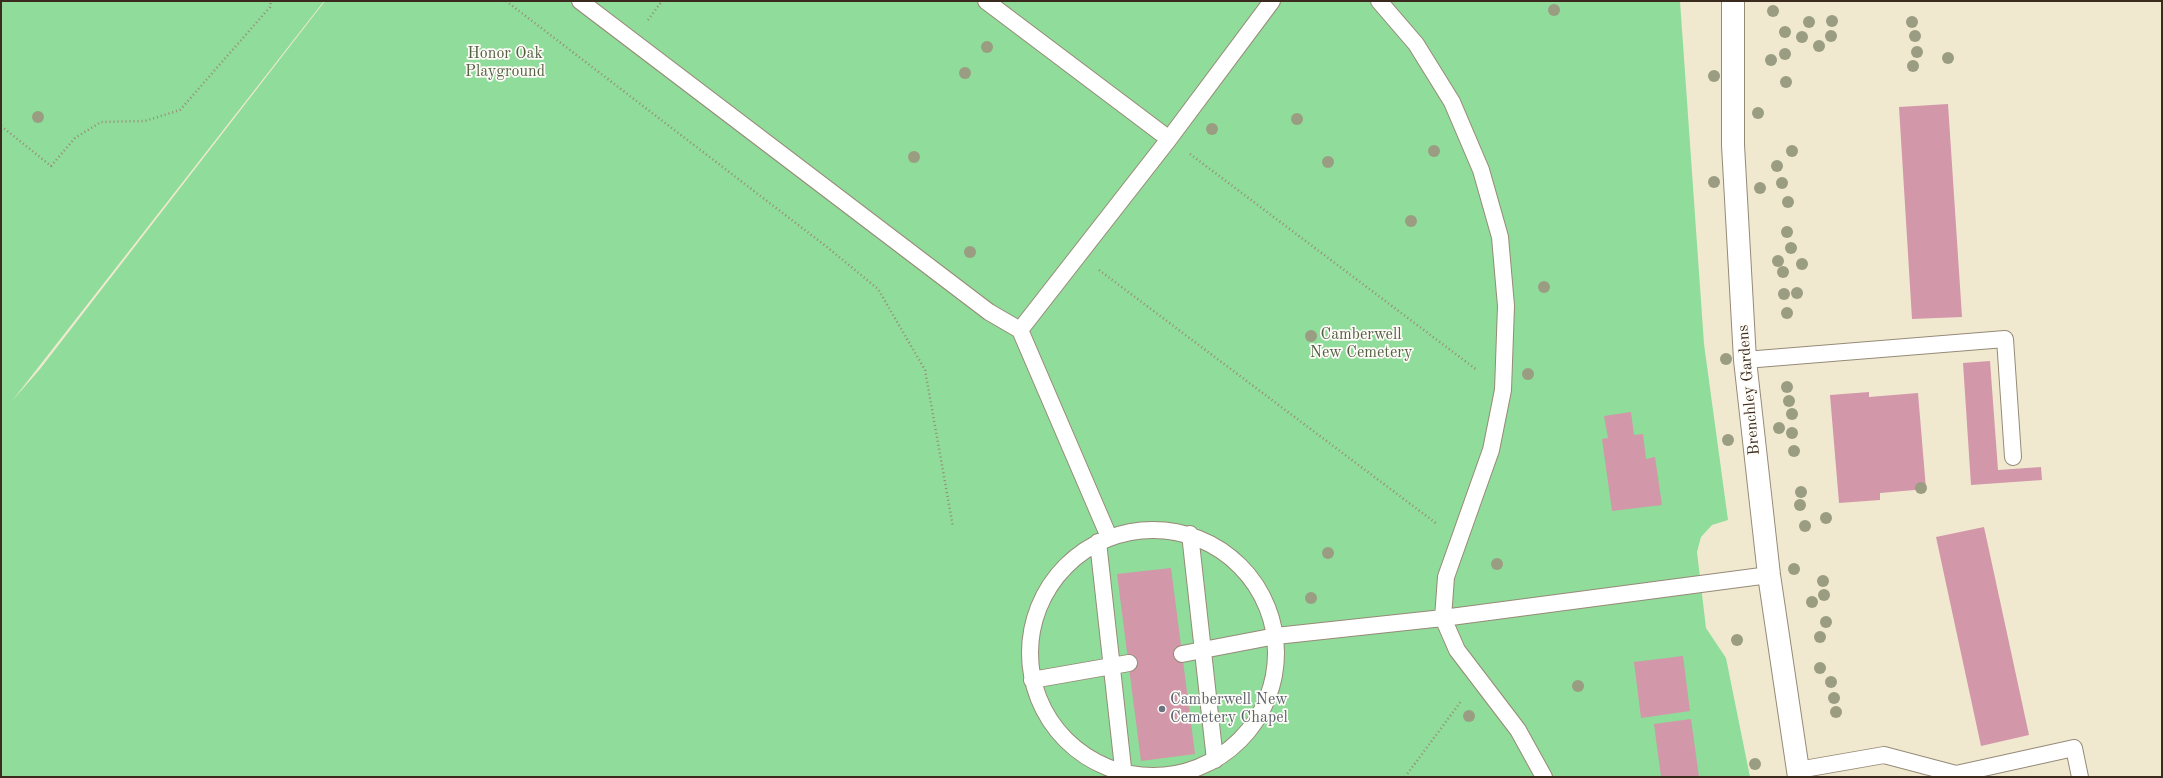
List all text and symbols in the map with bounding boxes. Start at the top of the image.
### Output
park label: Honor Oak Playground [465,44,545,82]
street label: Brenchley Gardens [1734,324,1764,456]
park label: Camberwell New Cemetery [1310,325,1412,363]
place label: Camberwell New Cemetery Chapel [1170,690,1288,728]
marker: Camberwell New Cemetery Chapel [1157,704,1167,714]

